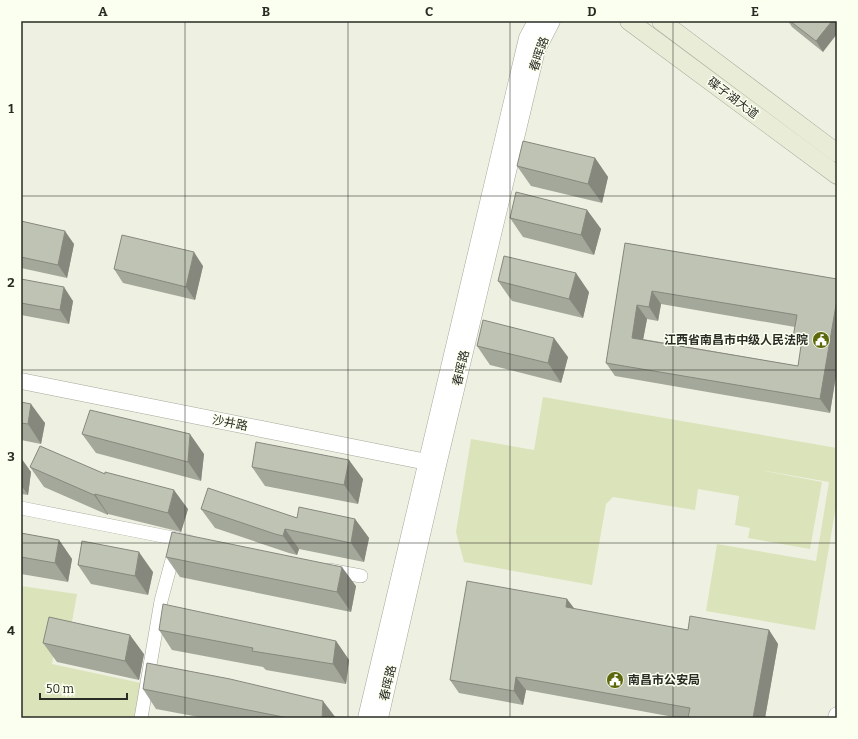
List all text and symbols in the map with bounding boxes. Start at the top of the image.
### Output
text: A [98,4,108,19]
text: B [262,4,270,19]
text: C [425,4,433,19]
text: D [587,4,597,19]
text: E [751,4,759,19]
street label: 春晖路 [527,35,551,73]
street label: 碟子湖大道 [705,74,761,122]
text: 1 [8,101,14,116]
text: 2 [7,275,15,290]
public building icon: 江西省南昌市中级人民法院 [811,330,831,350]
place label: 江西省南昌市中级人民法院 [664,333,808,347]
street label: 春晖路 [450,349,472,387]
street label: 沙井路 [211,413,249,433]
text: 3 [7,449,15,464]
text: 4 [7,623,15,638]
street label: 春晖路 [377,664,399,702]
public building icon: 南昌市公安局 [605,670,625,690]
place label: 南昌市公安局 [628,673,700,687]
scale bar [40,675,127,701]
text: 50 m [46,682,75,696]

